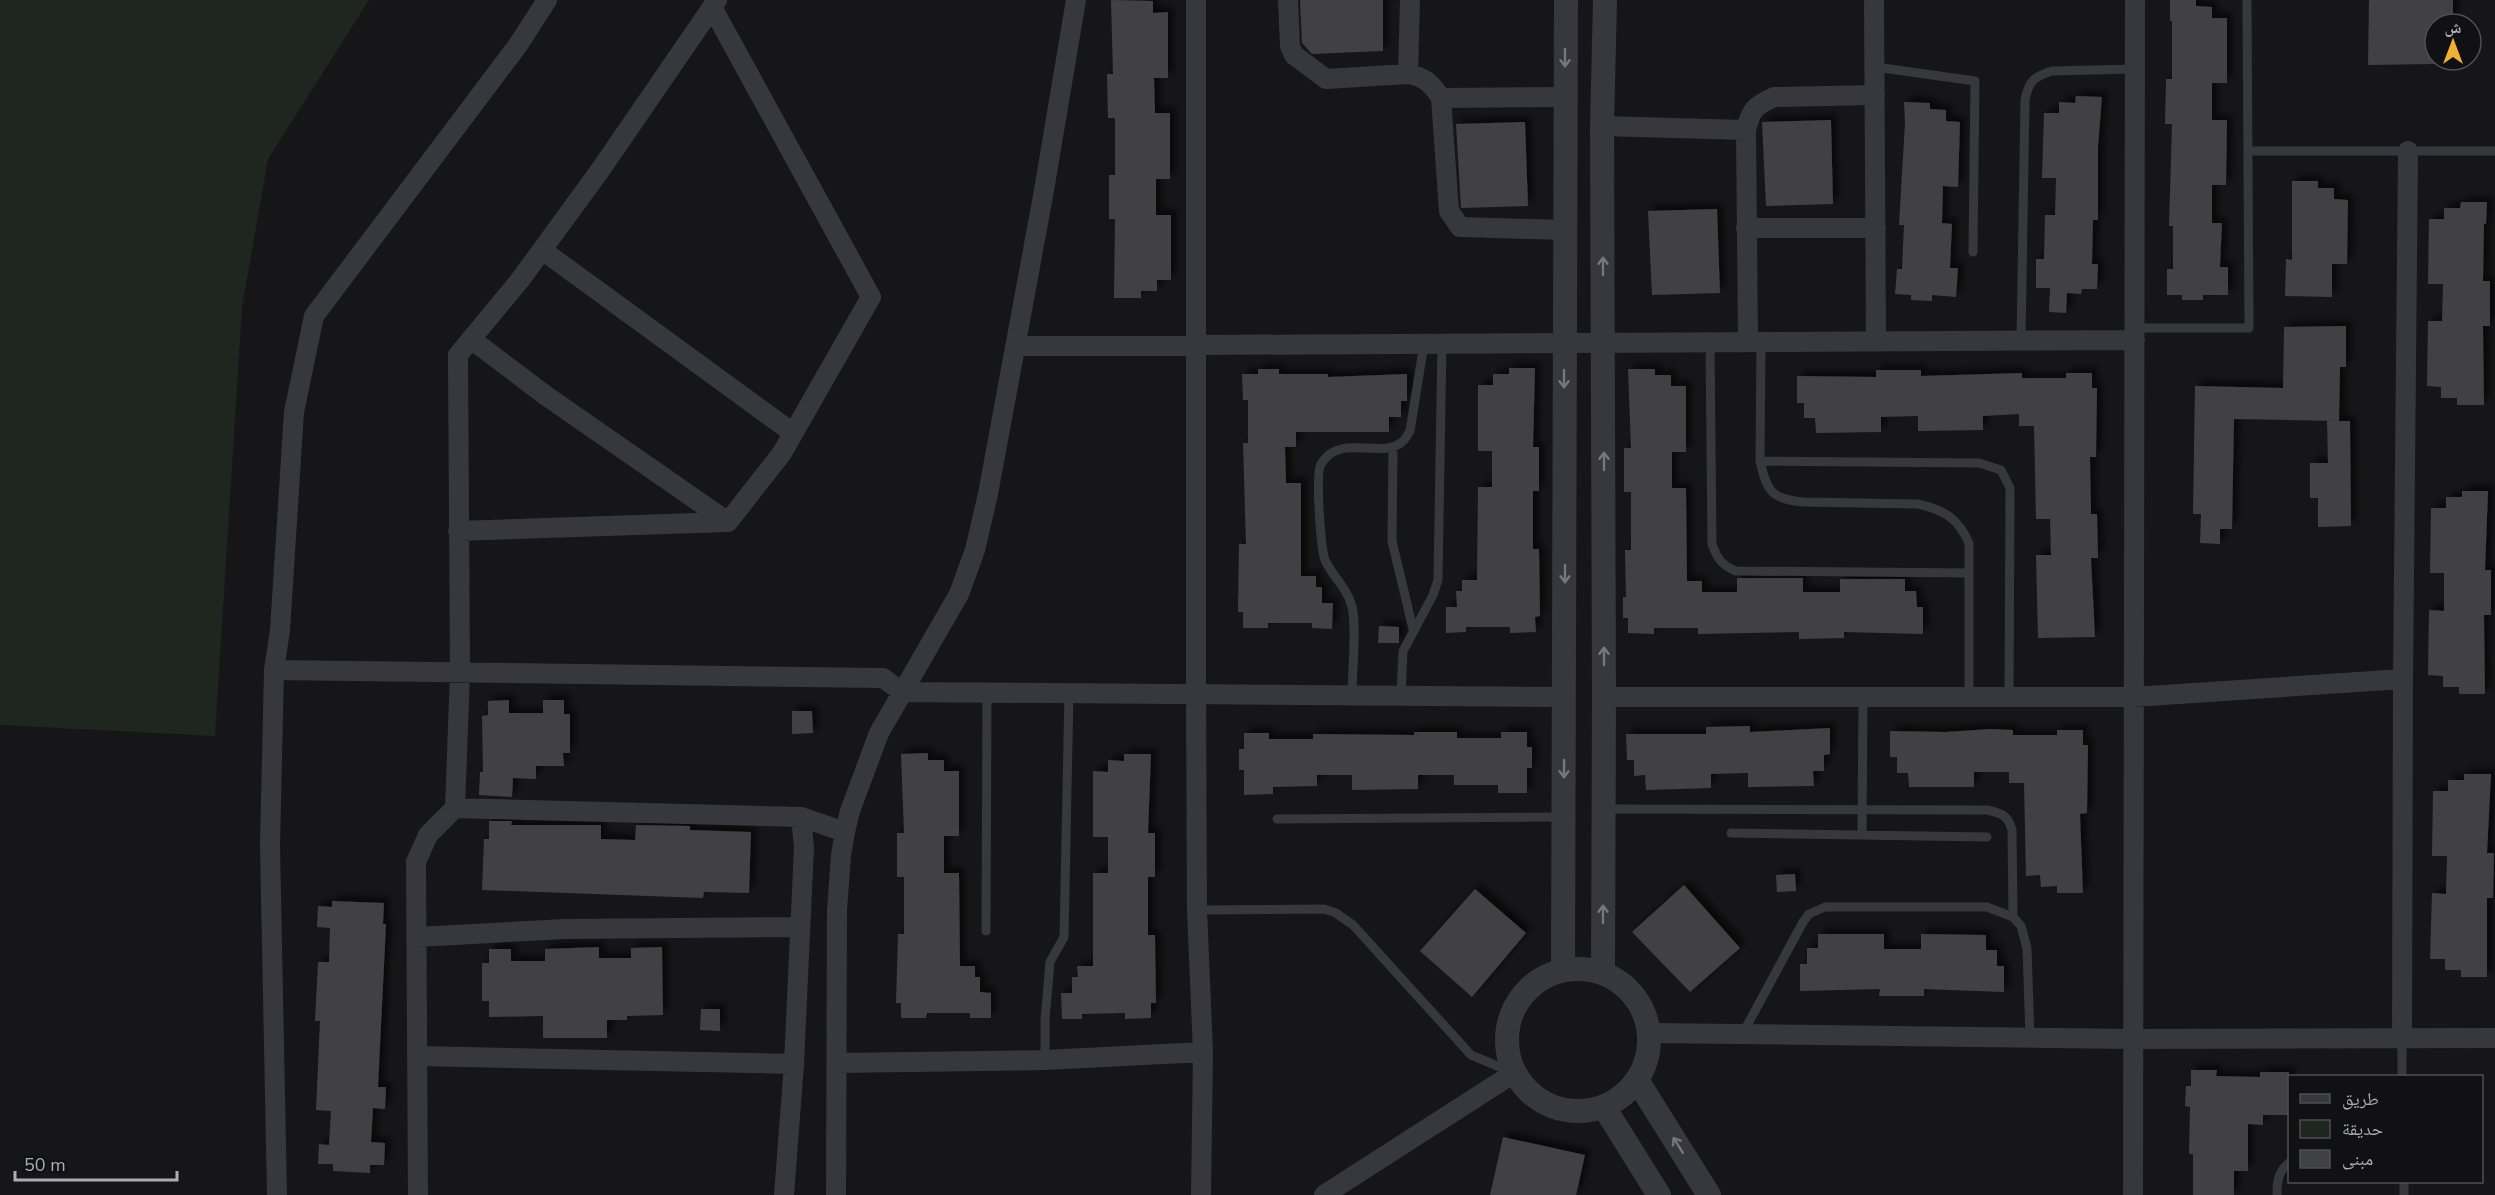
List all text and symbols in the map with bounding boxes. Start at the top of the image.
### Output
north arrow [2423,12,2483,72]
text: ش [2445,17,2462,39]
one-way arrow [1559,48,1571,68]
one-way arrow [1597,257,1609,277]
one-way arrow [1558,369,1570,389]
one-way arrow [1598,452,1610,472]
one-way arrow [1559,564,1571,584]
one-way arrow [1598,647,1610,667]
one-way arrow [1558,759,1570,779]
one-way arrow [1597,905,1609,925]
legend [2288,1075,2483,1183]
text: طريق [2342,1087,2379,1111]
text: حديقة [2342,1117,2383,1141]
one-way arrow [1671,1137,1683,1154]
scale bar [15,1144,177,1182]
text: مبنى [2342,1147,2373,1171]
text: 50 m [24,1153,66,1177]

